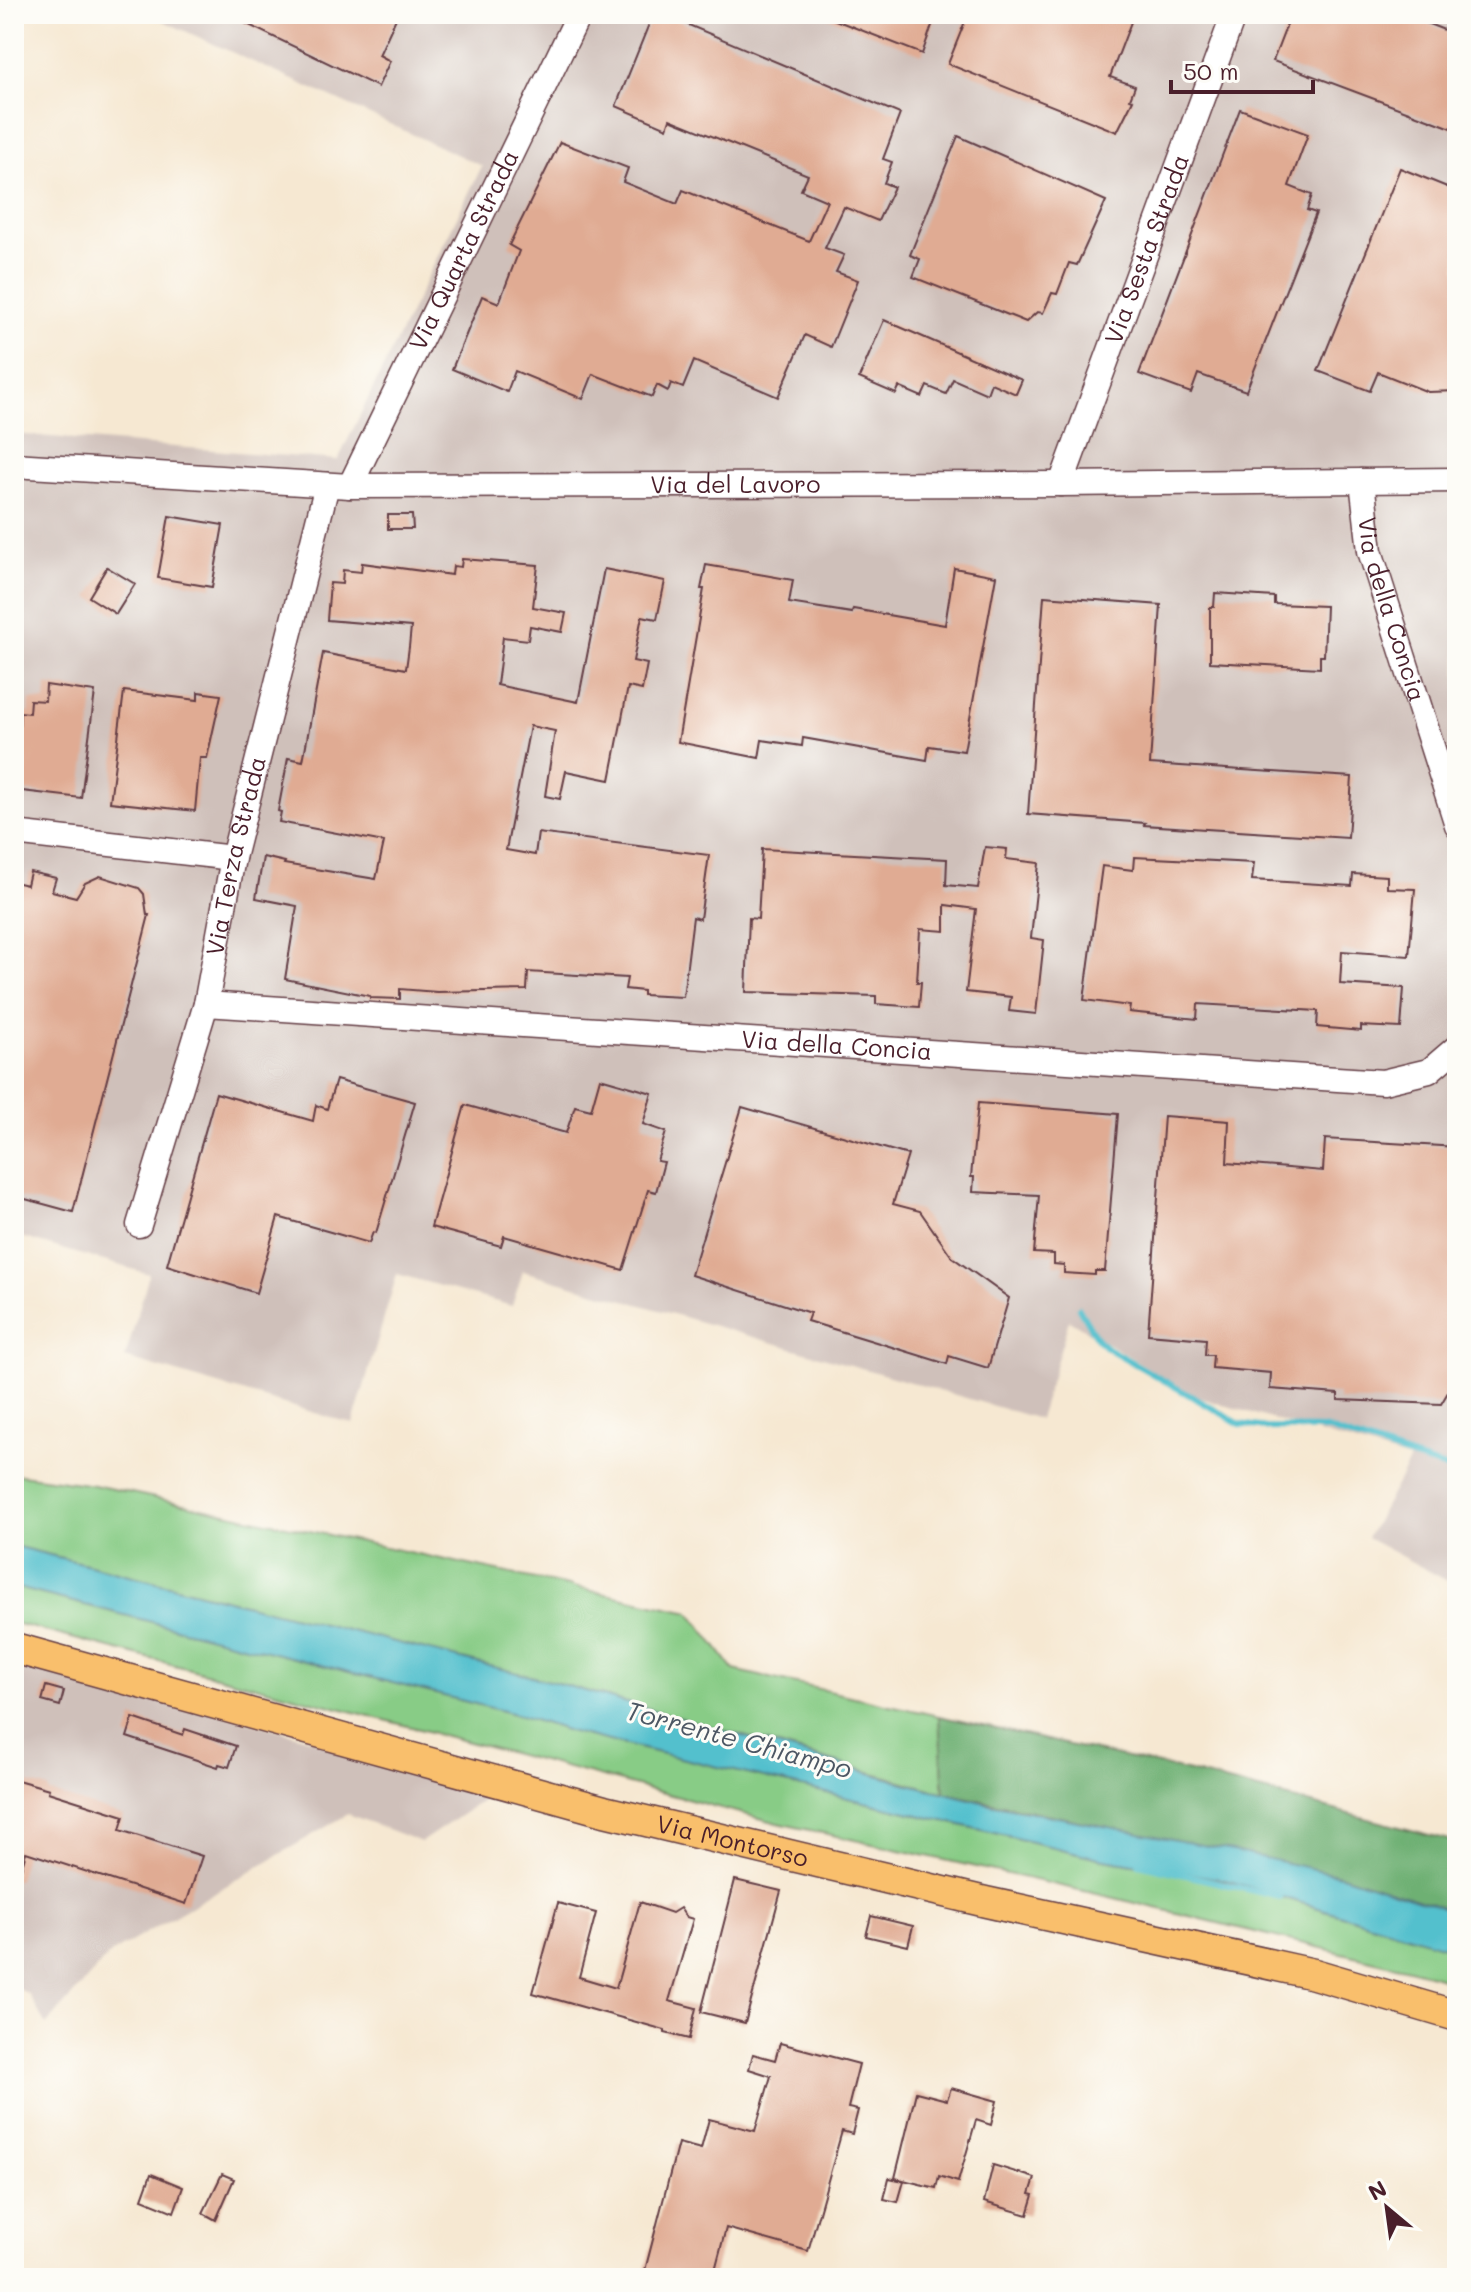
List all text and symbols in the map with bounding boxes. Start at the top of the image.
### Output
scale bar [1171,44,1313,94]
text: 50 m [1183,55,1239,86]
street label: Via Quarta Strada [401,144,525,355]
street label: Via Sesta Strada [1097,150,1195,348]
street label: Via del Lavoro [650,468,820,499]
street label: Via della Concia [1352,515,1434,705]
street label: Via Terza Strada [198,753,272,958]
street label: Via della Concia [740,1023,933,1066]
water label: Torrente Chiampo [623,1693,856,1785]
street label: Via Montorso [654,1807,812,1873]
north arrow [1347,2168,1427,2248]
text: N [1363,2173,1391,2207]

